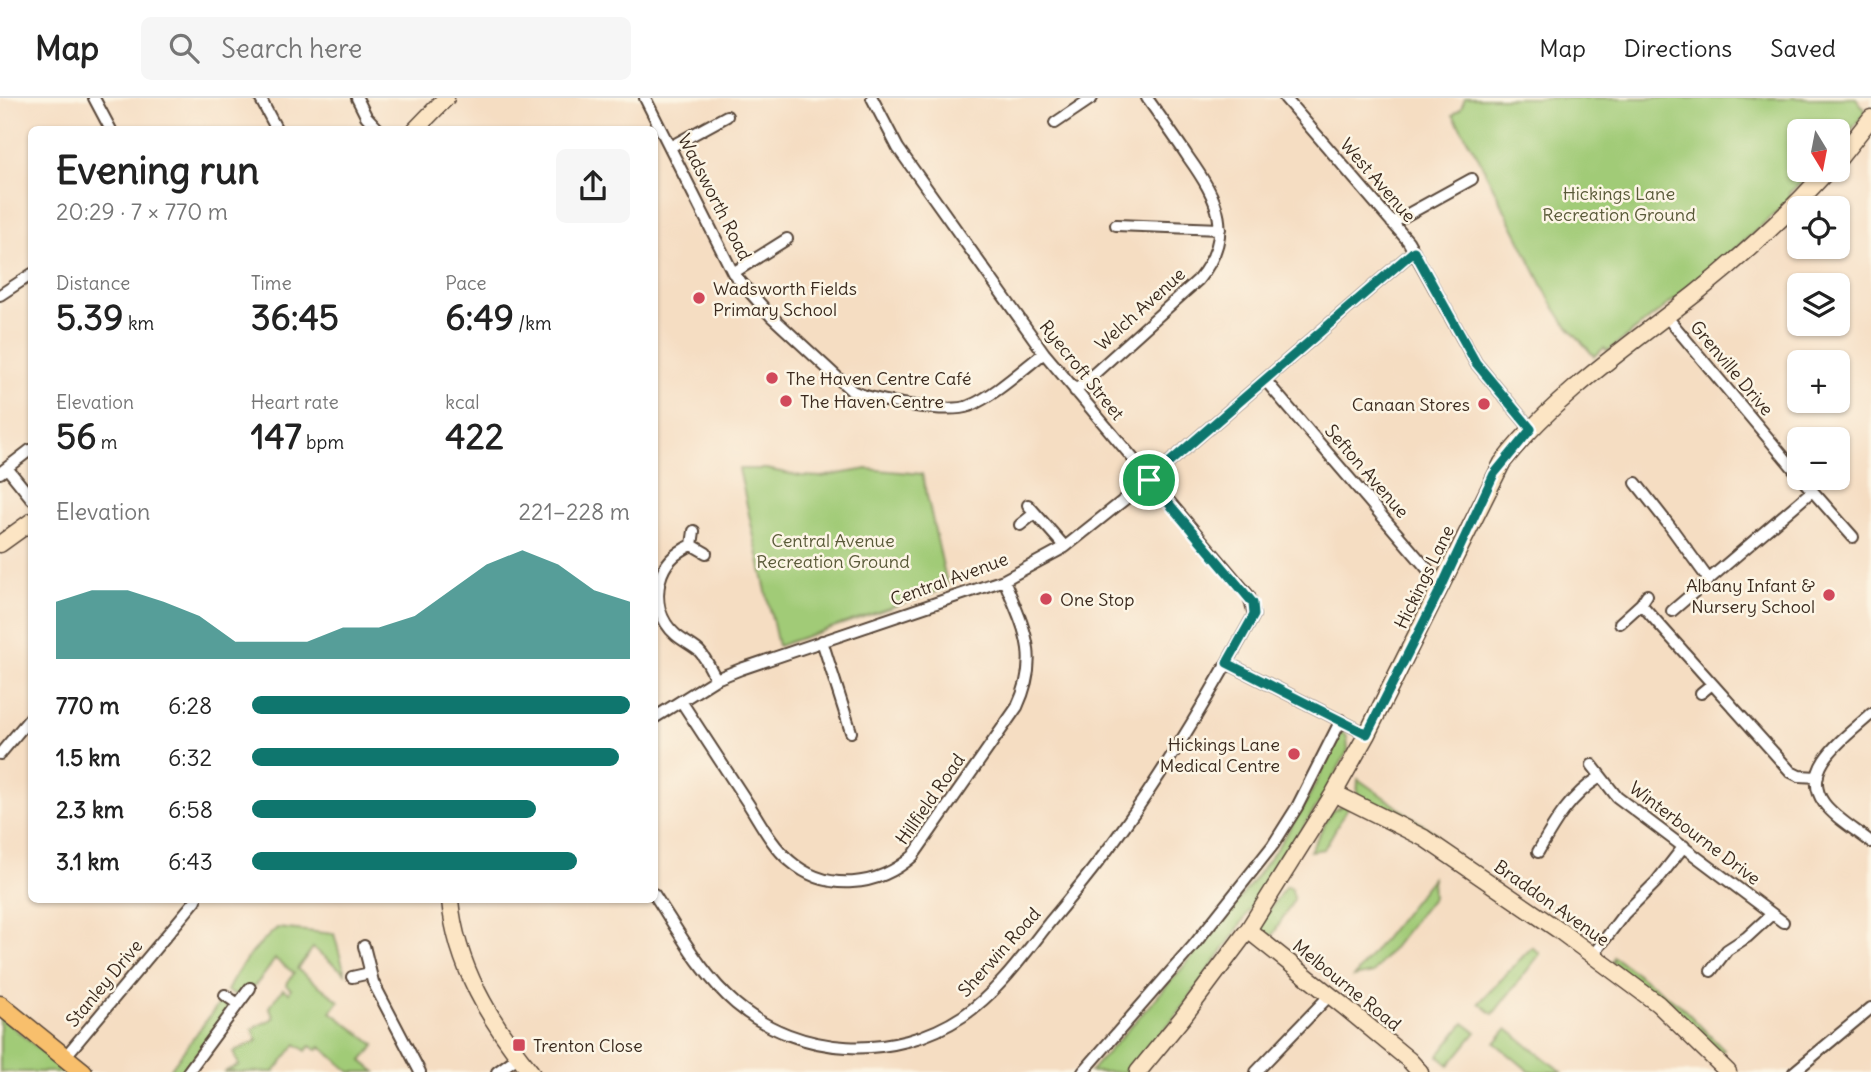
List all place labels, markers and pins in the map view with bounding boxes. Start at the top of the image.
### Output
place label: Wadsworth Fields Primary School [713,277,857,321]
marker: Wadsworth Fields Primary School [691,290,707,306]
place label: The Haven Centre Café [786,367,971,390]
marker: The Haven Centre Café [764,370,780,386]
place label: The Haven Centre [800,390,944,413]
marker: The Haven Centre [778,393,794,409]
place label: Canaan Stores [1352,393,1470,416]
marker: Canaan Stores [1476,396,1492,412]
pin [1119,450,1179,510]
place label: Albany Infant & Nursery School [1686,574,1815,618]
marker: Albany Infant & Nursery School [1821,587,1837,603]
place label: One Stop [1060,588,1134,611]
marker: One Stop [1038,591,1054,607]
place label: Hickings Lane Medical Centre [1160,733,1280,777]
marker: Hickings Lane Medical Centre [1286,746,1302,762]
place label: Trenton Close [533,1034,643,1057]
marker: Trenton Close [511,1037,527,1053]

